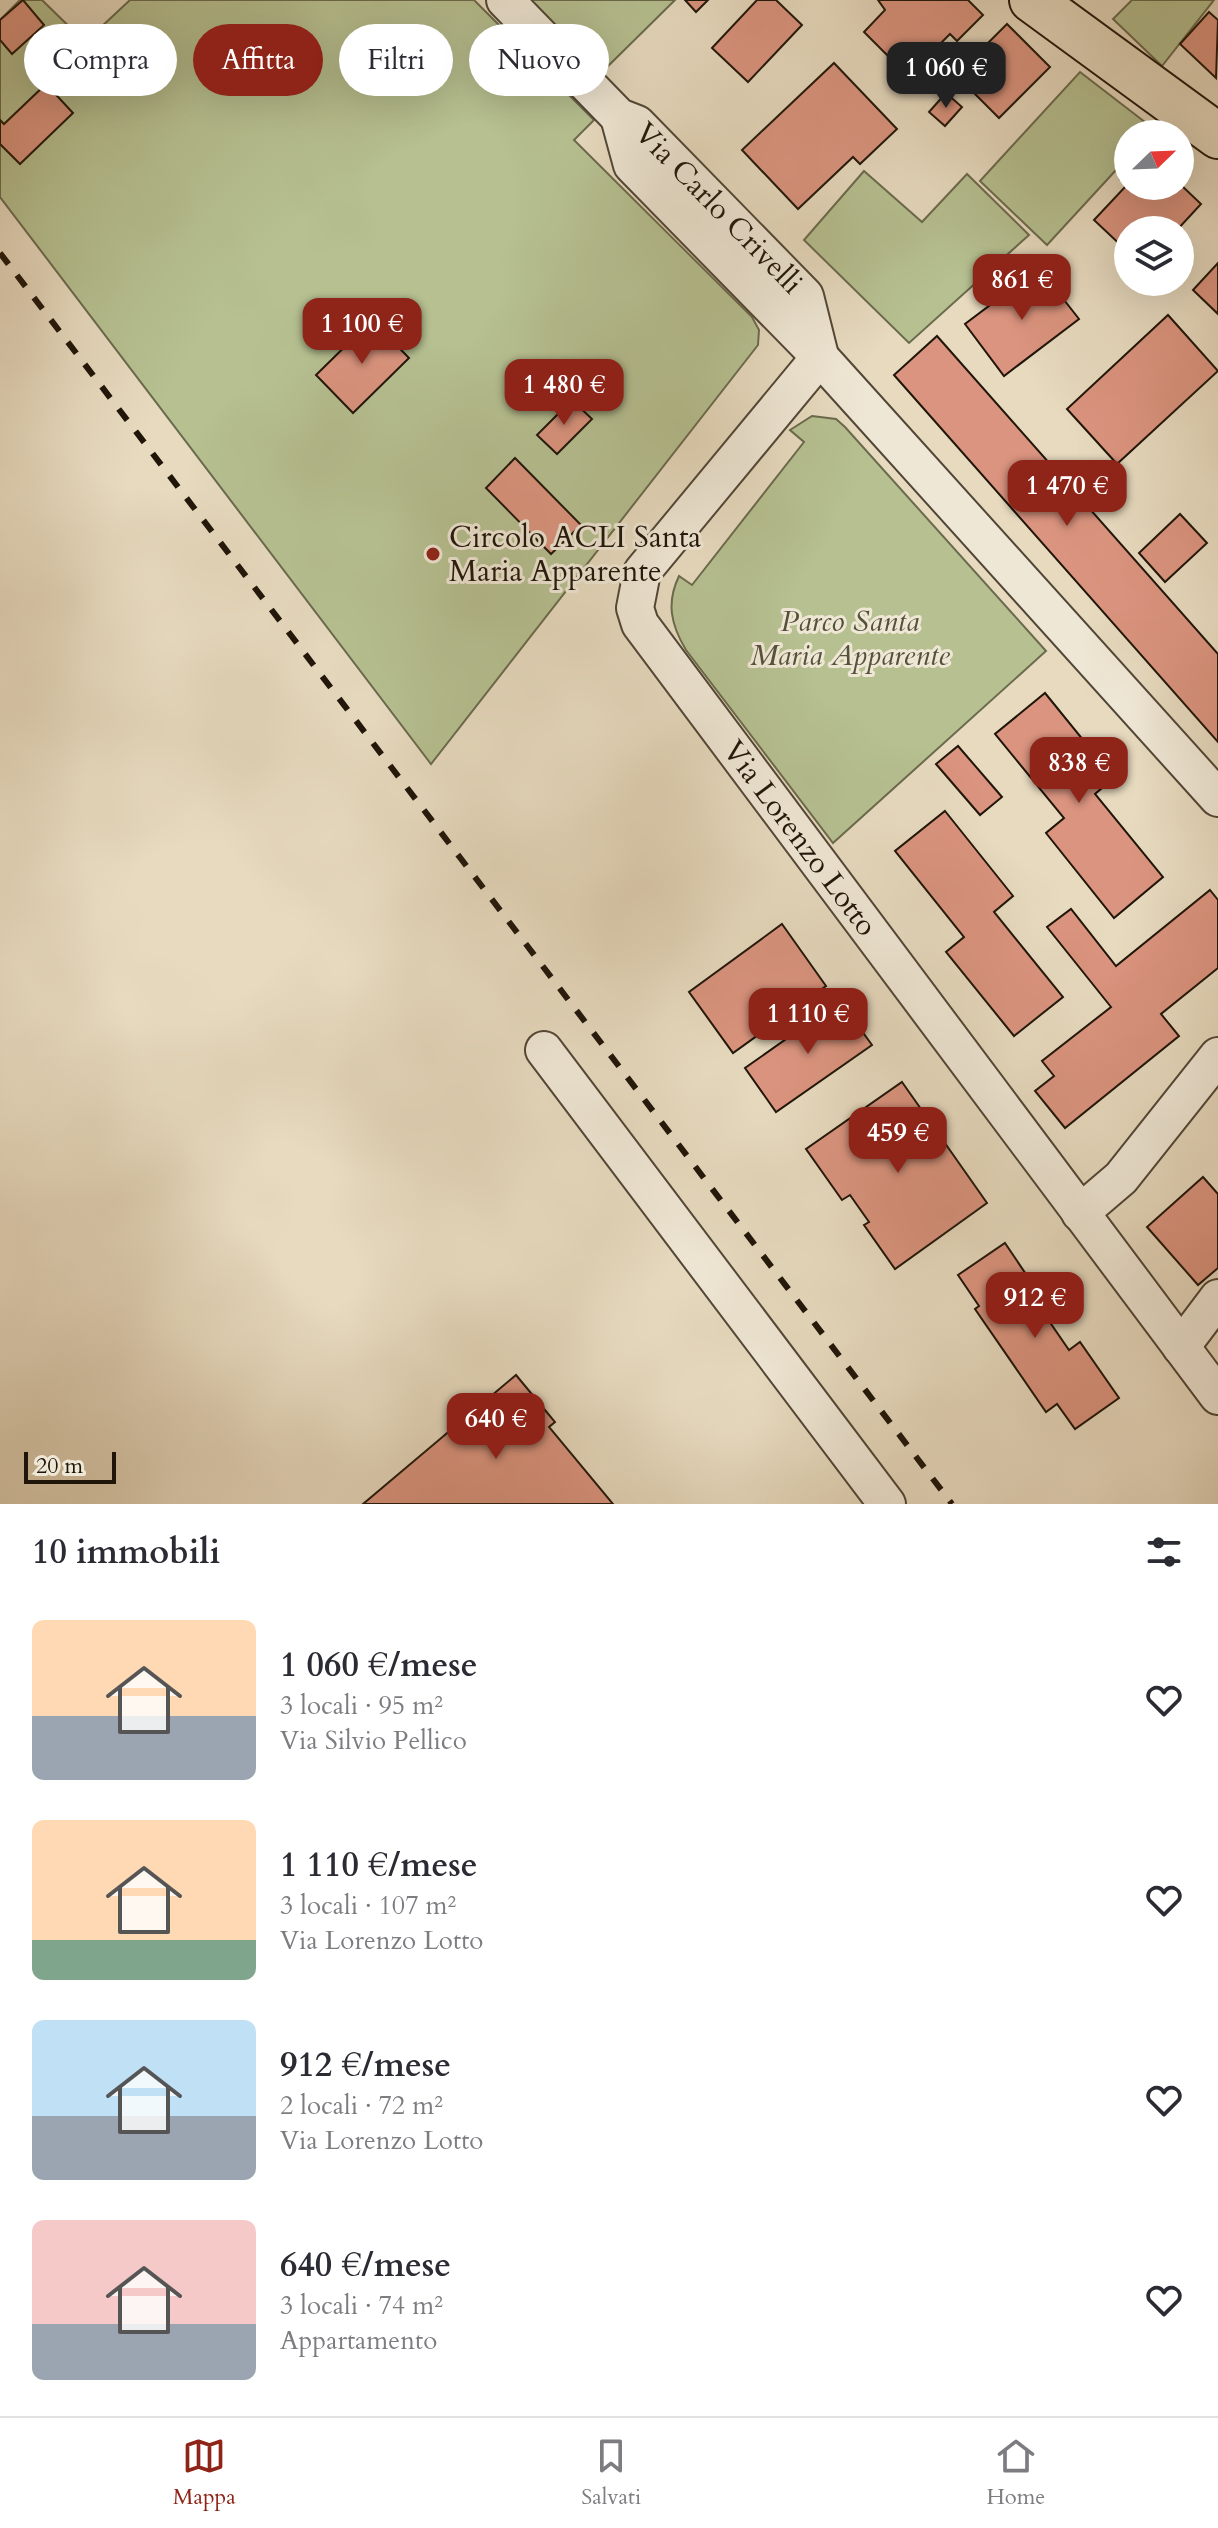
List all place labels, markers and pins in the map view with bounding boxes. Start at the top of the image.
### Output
pin: 1 060 € [872,42,1020,110]
pin: 861 € [966,254,1078,322]
pin: 1 100 € [288,298,436,366]
pin: 1 480 € [490,359,638,427]
pin: 1 470 € [993,460,1141,528]
place label: Circolo ACLI Santa Maria Apparente [449,517,701,592]
marker: Circolo ACLI Santa Maria Apparente [424,545,442,563]
pin: 838 € [1023,737,1135,805]
pin: 1 110 € [734,988,882,1056]
pin: 459 € [842,1107,954,1175]
pin: 912 € [979,1272,1091,1340]
pin: 640 € [440,1393,552,1461]

